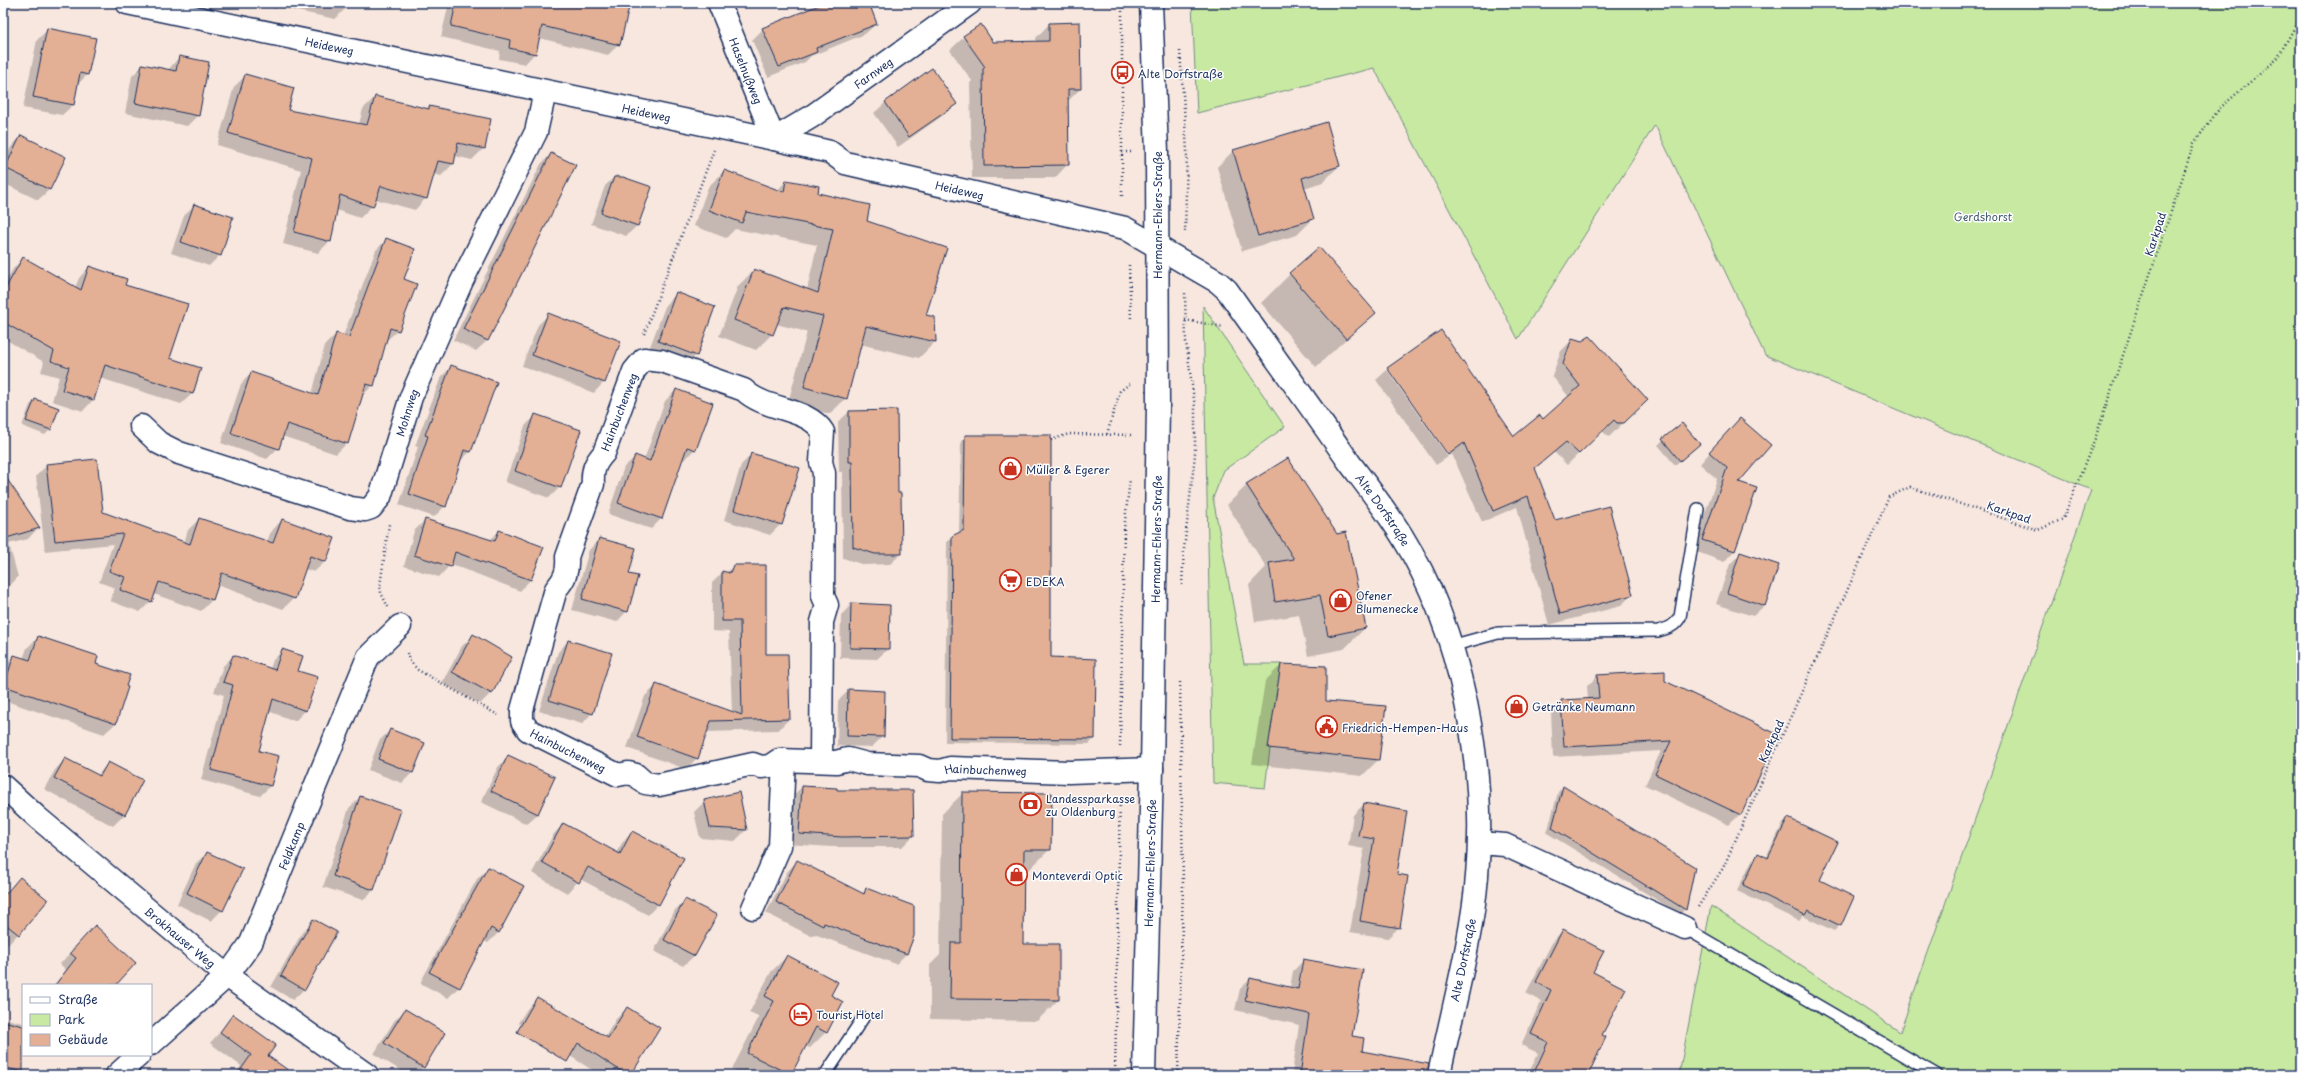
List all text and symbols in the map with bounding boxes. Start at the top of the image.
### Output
street label: Heideweg [304,32,356,59]
street label: Haselnußweg [725,35,767,107]
street label: Farnweg [850,53,896,92]
bus stop icon: Alte Dorfstraße [1109,60,1135,86]
place label: Alte Dorfstraße [1138,65,1223,82]
street label: Heideweg [621,99,673,126]
street label: Hermann-Ehlers-Straße [1149,151,1166,279]
street label: Heideweg [934,176,986,204]
park label: Gerdshorst [1954,208,2013,225]
street label: Karkpad [2140,209,2170,258]
street label: Hainbuchenweg [596,370,642,454]
street label: Mohnweg [391,386,422,439]
shop icon: Müller & Egerer [997,456,1023,482]
place label: Müller & Egerer [1026,461,1109,478]
street label: Alte Dorfstraße [1352,470,1415,549]
street label: Hermann-Ehlers-Straße [1146,475,1165,603]
street label: Karkpad [1985,497,2034,528]
supermarket icon: EDEKA [997,568,1023,594]
place label: EDEKA [1026,573,1065,590]
place label: Ofener Blumenecke [1356,587,1419,617]
shop icon: Ofener Blumenecke [1328,588,1354,614]
shop icon: Getränke Neumann [1503,693,1529,719]
place label: Getränke Neumann [1532,698,1635,715]
public building icon: Friedrich-Hempen-Haus [1314,714,1340,740]
street label: Karkpad [1754,717,1788,765]
place label: Friedrich-Hempen-Haus [1342,719,1468,736]
street label: Hainbuchenweg [527,724,609,776]
street label: Hainbuchenweg [942,759,1027,779]
place label: Landessparkasse zu Oldenburg [1046,790,1135,820]
bank icon: Landessparkasse zu Oldenburg [1018,791,1044,817]
street label: Hermann-Ehlers-Straße [1139,799,1160,927]
street label: Feldkamp [273,819,308,872]
shop icon: Monteverdi Optic [1004,862,1030,888]
place label: Monteverdi Optic [1032,867,1123,884]
street label: Brokhauser Weg [141,902,219,972]
street label: Alte Dorfstraße [1446,917,1480,1003]
legend [22,984,152,1056]
text: Straße [58,990,98,1008]
hotel icon: Tourist Hotel [788,1001,814,1027]
place label: Tourist Hotel [816,1006,883,1023]
text: Park [58,1010,85,1028]
text: Gebäude [58,1030,108,1048]

